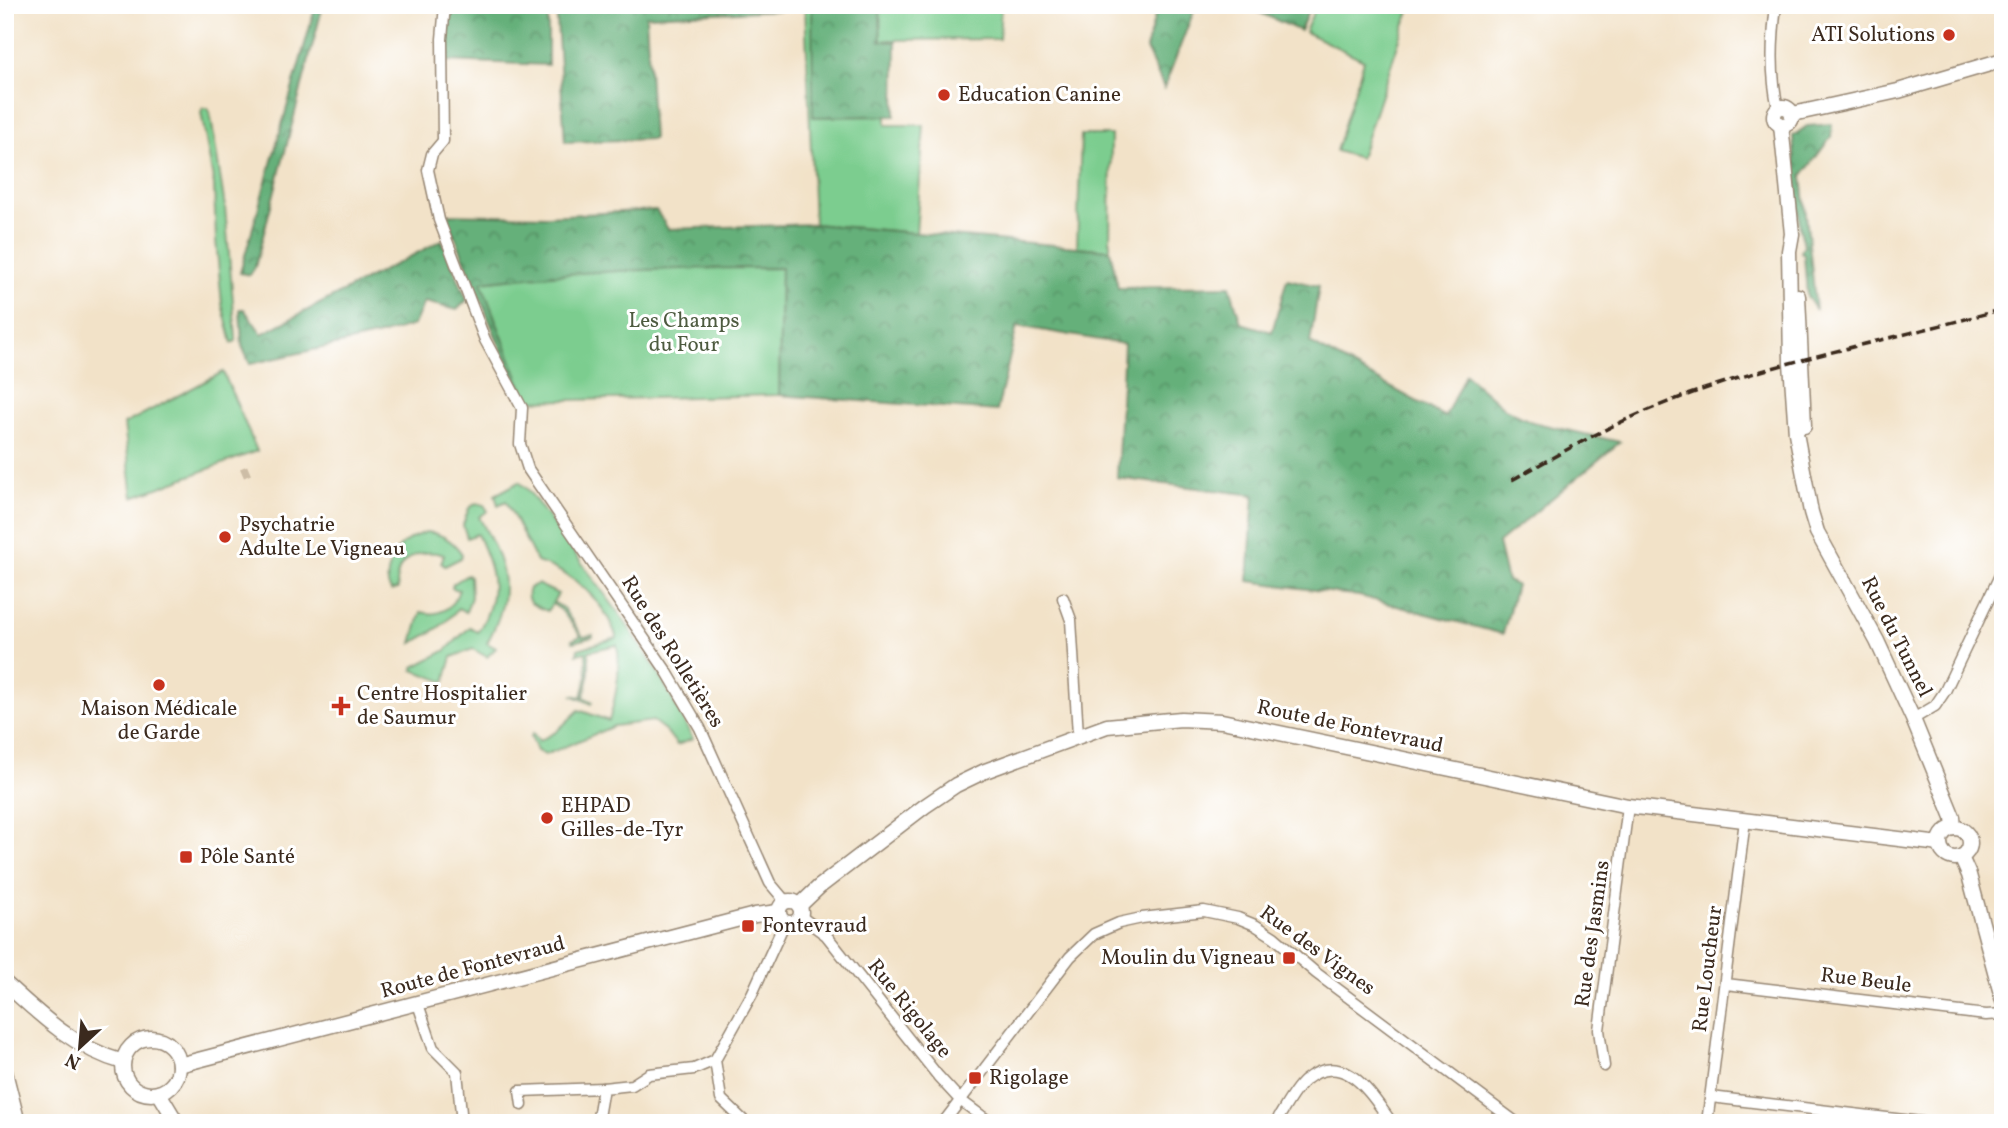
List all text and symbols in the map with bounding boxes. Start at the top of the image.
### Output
place label: ATI Solutions [1811,21,1935,50]
marker: ATI Solutions [1941,27,1957,43]
place label: Education Canine [958,81,1121,110]
marker: Education Canine [936,87,952,103]
park label: Les Champs du Four [628,307,740,360]
place label: Psychatrie Adulte Le Vigneau [239,511,405,564]
marker: Psychatrie Adulte Le Vigneau [217,529,233,545]
street label: Rue des Rolletières [614,570,730,734]
street label: Rue du Tunnel [1853,572,1939,702]
marker: Maison Médicale de Garde [151,677,167,693]
place label: Centre Hospitalier de Saumur [357,680,527,733]
street label: Route de Fontevraud [1254,693,1446,761]
place label: Maison Médicale de Garde [81,695,237,748]
marker: Centre Hospitalier de Saumur [331,696,351,716]
place label: EHPAD Gilles-de-Tyr [561,792,683,845]
marker: EHPAD Gilles-de-Tyr [539,810,555,826]
place label: Pôle Santé [200,843,295,872]
marker: Pôle Santé [178,849,194,865]
street label: Rue des Jasmins [1568,859,1618,1009]
street label: Rue des Vignes [1253,899,1381,1003]
street label: Rue Loucheur [1686,904,1730,1034]
place label: Fontevraud [762,912,867,941]
marker: Fontevraud [740,918,756,934]
street label: Route de Fontevraud [378,929,568,1007]
place label: Moulin du Vigneau [1101,944,1275,973]
marker: Moulin du Vigneau [1281,950,1297,966]
street label: Rue Rigolage [860,953,958,1065]
street label: Rue Beule [1819,961,1913,1001]
north arrow [46,1012,116,1082]
text: N [61,1046,85,1075]
place label: Rigolage [989,1064,1069,1093]
marker: Rigolage [967,1070,983,1086]

